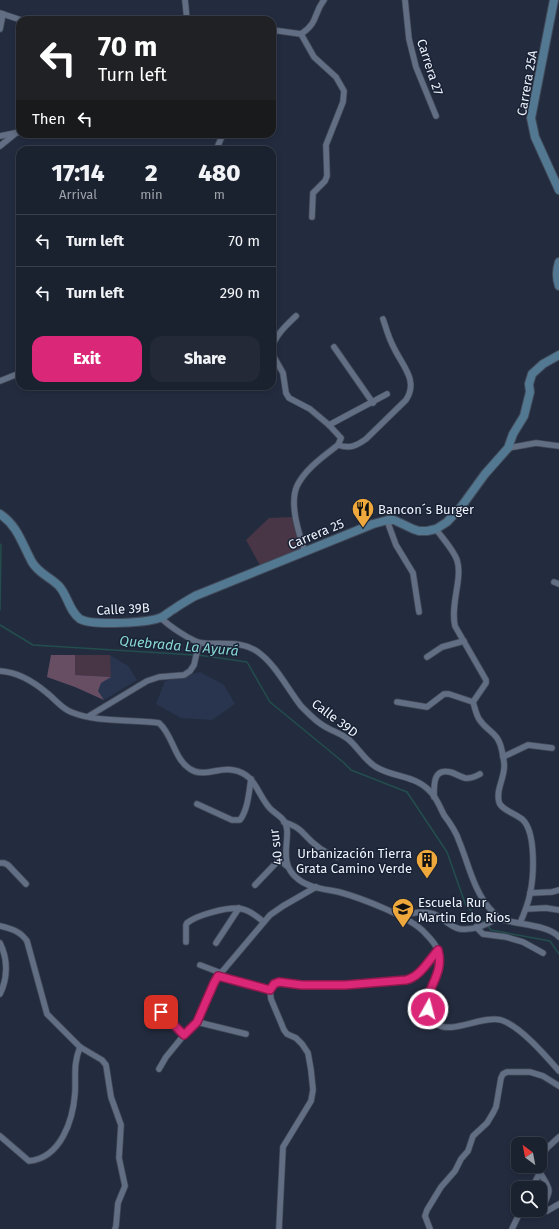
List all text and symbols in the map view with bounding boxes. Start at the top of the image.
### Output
text: 70 m [98,30,157,63]
icon: left [32,32,84,84]
street label: Carrera 27 [414,37,446,97]
street label: Carrera 25A [514,48,540,117]
text: Turn left [98,64,167,86]
icon: left [74,108,96,130]
text: Then [32,110,66,128]
text: 17:14 [52,159,105,187]
text: 2 [145,159,158,187]
text: 480 [198,159,240,187]
text: Arrival [59,187,97,202]
text: min [140,187,163,202]
text: m [214,187,225,202]
icon: left [32,230,54,252]
text: Turn left [66,232,124,250]
text: 70 m [228,232,260,250]
icon: left [32,282,54,304]
text: Turn left [66,284,124,302]
text: 290 m [220,284,260,302]
button: Exit [32,336,142,382]
button: Share [150,336,260,382]
restaurant icon: Bancon´s Burger [350,496,376,529]
place label: Bancon´s Burger [378,502,474,517]
street label: Carrera 25 [286,516,346,552]
street label: Calle 39B [96,600,150,618]
water label: Quebrada La Ayurá [119,632,239,660]
street label: Calle 39D [309,696,361,740]
street label: 40 sur [266,828,286,866]
place label: Urbanización Tierra Grata Camino Verde [296,846,412,876]
building icon: Urbanización Tierra Grata Camino Verde [414,847,440,880]
place label: Escuela Rur Martin Edo Rios [418,895,510,925]
school or university icon: Escuela Rur Martin Edo Rios [390,896,416,929]
position arrow [407,988,449,1030]
pin [144,995,178,1029]
icon: arrive [150,1001,172,1023]
north arrow [511,1137,547,1173]
map controls [511,1137,547,1217]
button: search [511,1181,547,1217]

